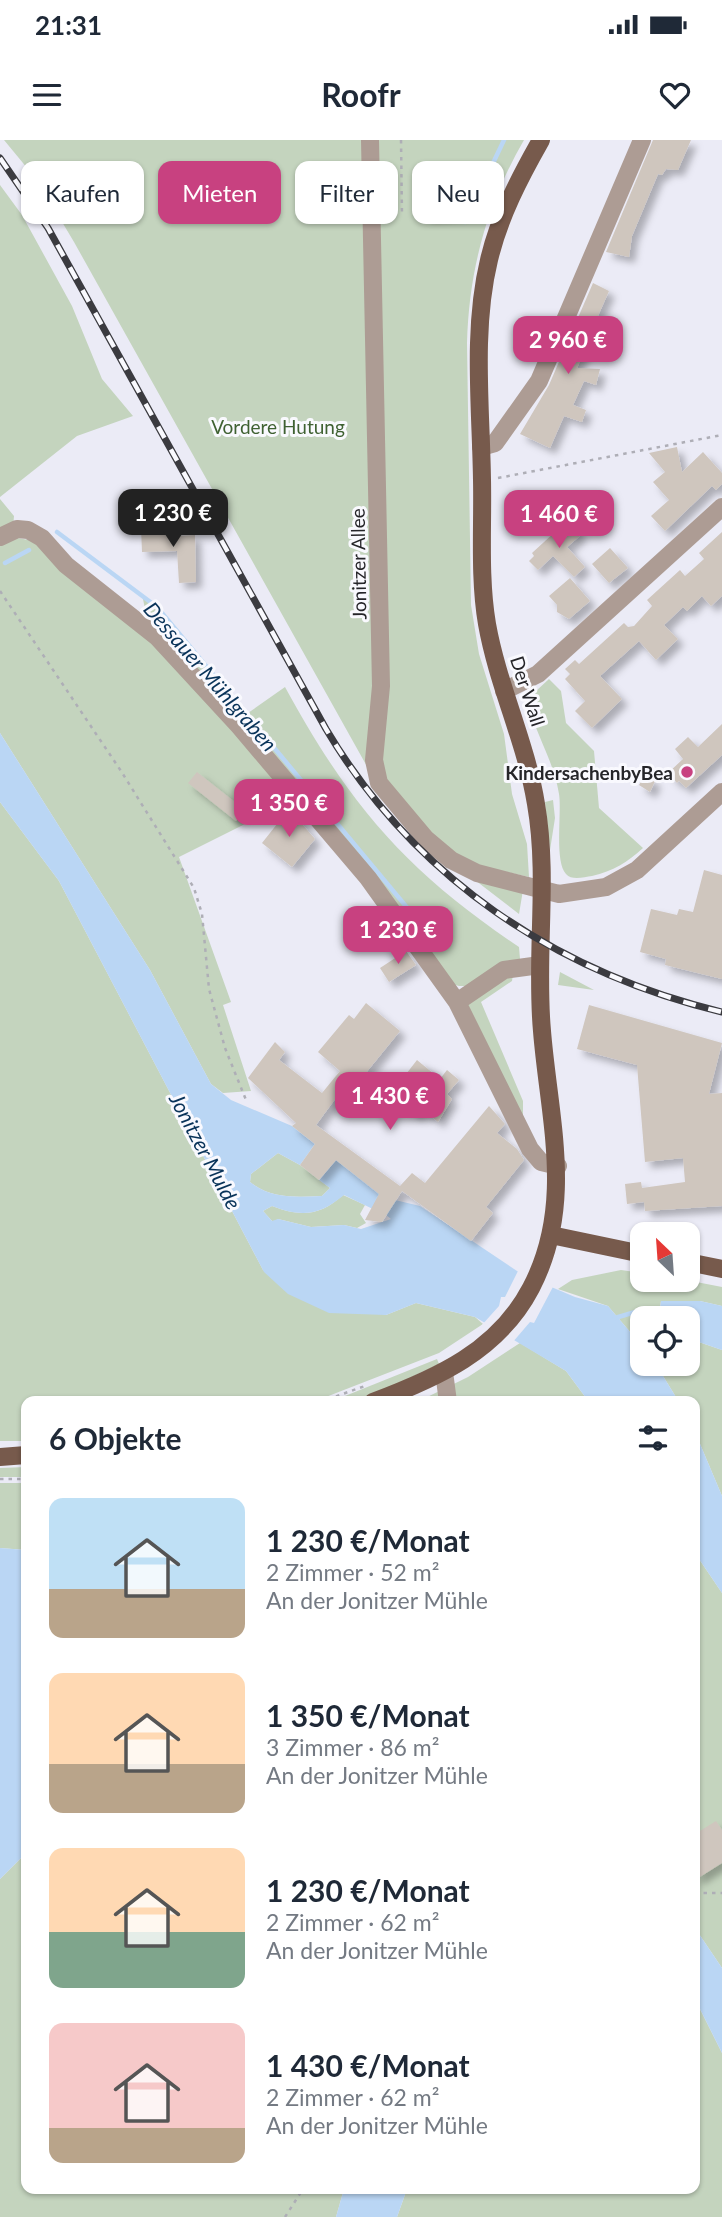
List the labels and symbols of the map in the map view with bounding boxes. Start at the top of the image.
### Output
pin: 2 960 € [503,316,633,376]
park label: Vordere Hutung [211,415,345,438]
pin: 1 230 € [108,490,238,549]
pin: 1 460 € [494,490,624,550]
street label: Jonitzer Allee [346,508,370,620]
water label: Dessauer Mühlgraben [139,596,283,756]
street label: Der Wall [506,653,550,729]
place label: KindersachenbyBea [505,761,673,784]
marker: KindersachenbyBea [679,764,695,780]
pin: 1 350 € [224,780,354,839]
pin: 1 230 € [333,906,463,966]
pin: 1 430 € [325,1072,455,1132]
water label: Jonitzer Mulde [165,1088,247,1213]
north arrow [630,1222,700,1292]

